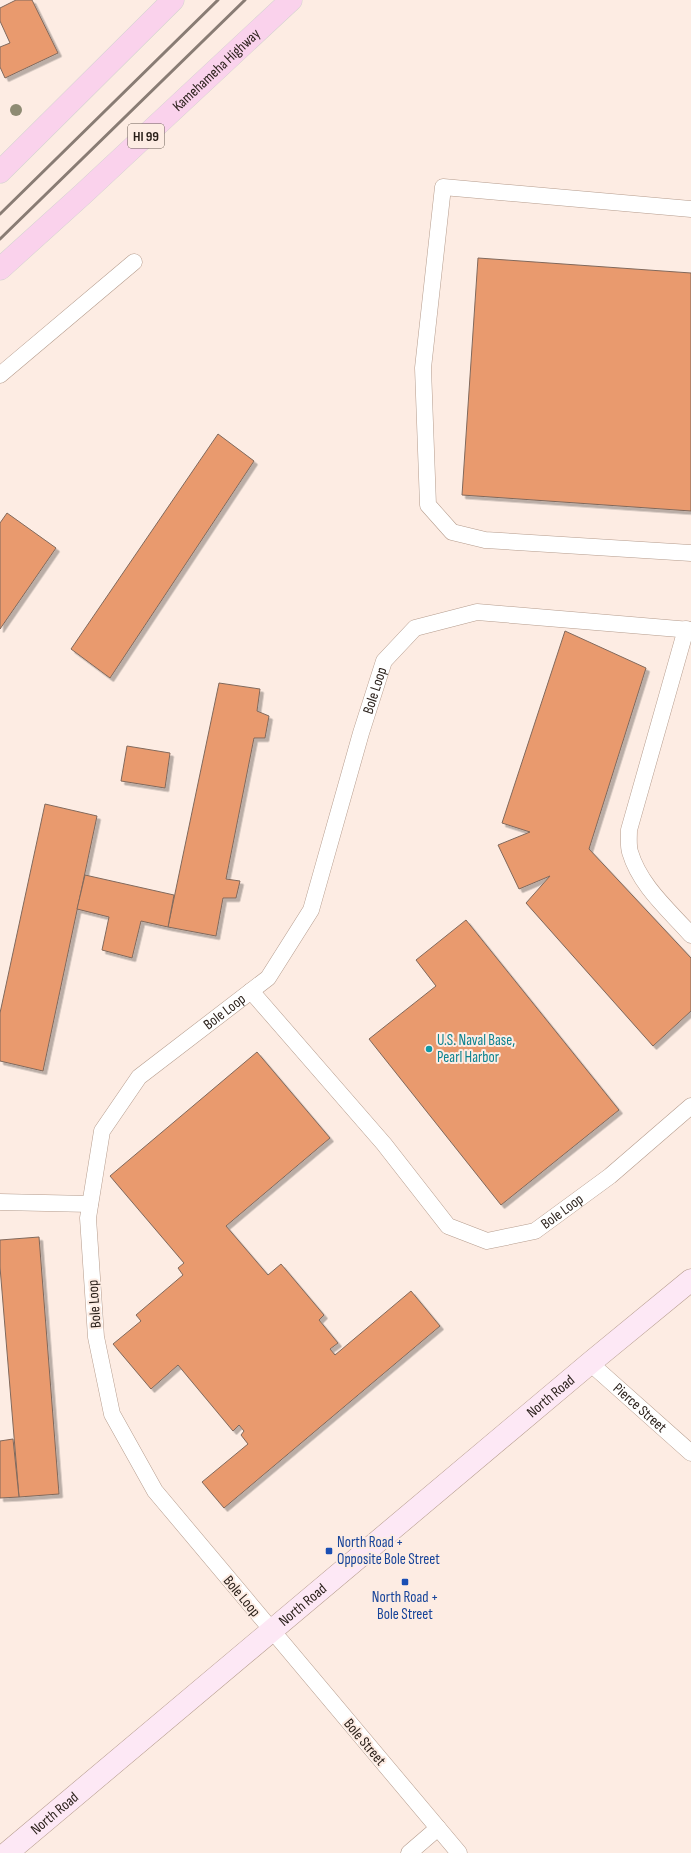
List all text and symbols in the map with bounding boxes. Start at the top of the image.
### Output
street label: Kamehameha Highway [169,24,265,116]
road number: HI 99 [128,124,164,148]
street label: Bole Loop [359,665,391,717]
street label: Bole Loop [200,990,250,1034]
place label: U.S. Naval Base, Pearl Harbor [437,1031,515,1067]
marker: U.S. Naval Base, Pearl Harbor [424,1044,434,1054]
street label: Bole Loop [537,1190,587,1234]
street label: Bole Loop [83,1279,106,1329]
street label: North Road [523,1371,579,1422]
street label: Pierce Street [609,1379,671,1437]
place label: North Road + Opposite Bole Street [337,1533,440,1569]
marker: North Road + Opposite Bole Street [324,1546,334,1556]
street label: Bole Loop [219,1572,264,1621]
marker: North Road + Bole Street [400,1577,410,1587]
street label: North Road [275,1579,331,1631]
place label: North Road + Bole Street [372,1588,438,1624]
street label: Bole Street [339,1715,390,1770]
street label: North Road [27,1788,83,1839]

